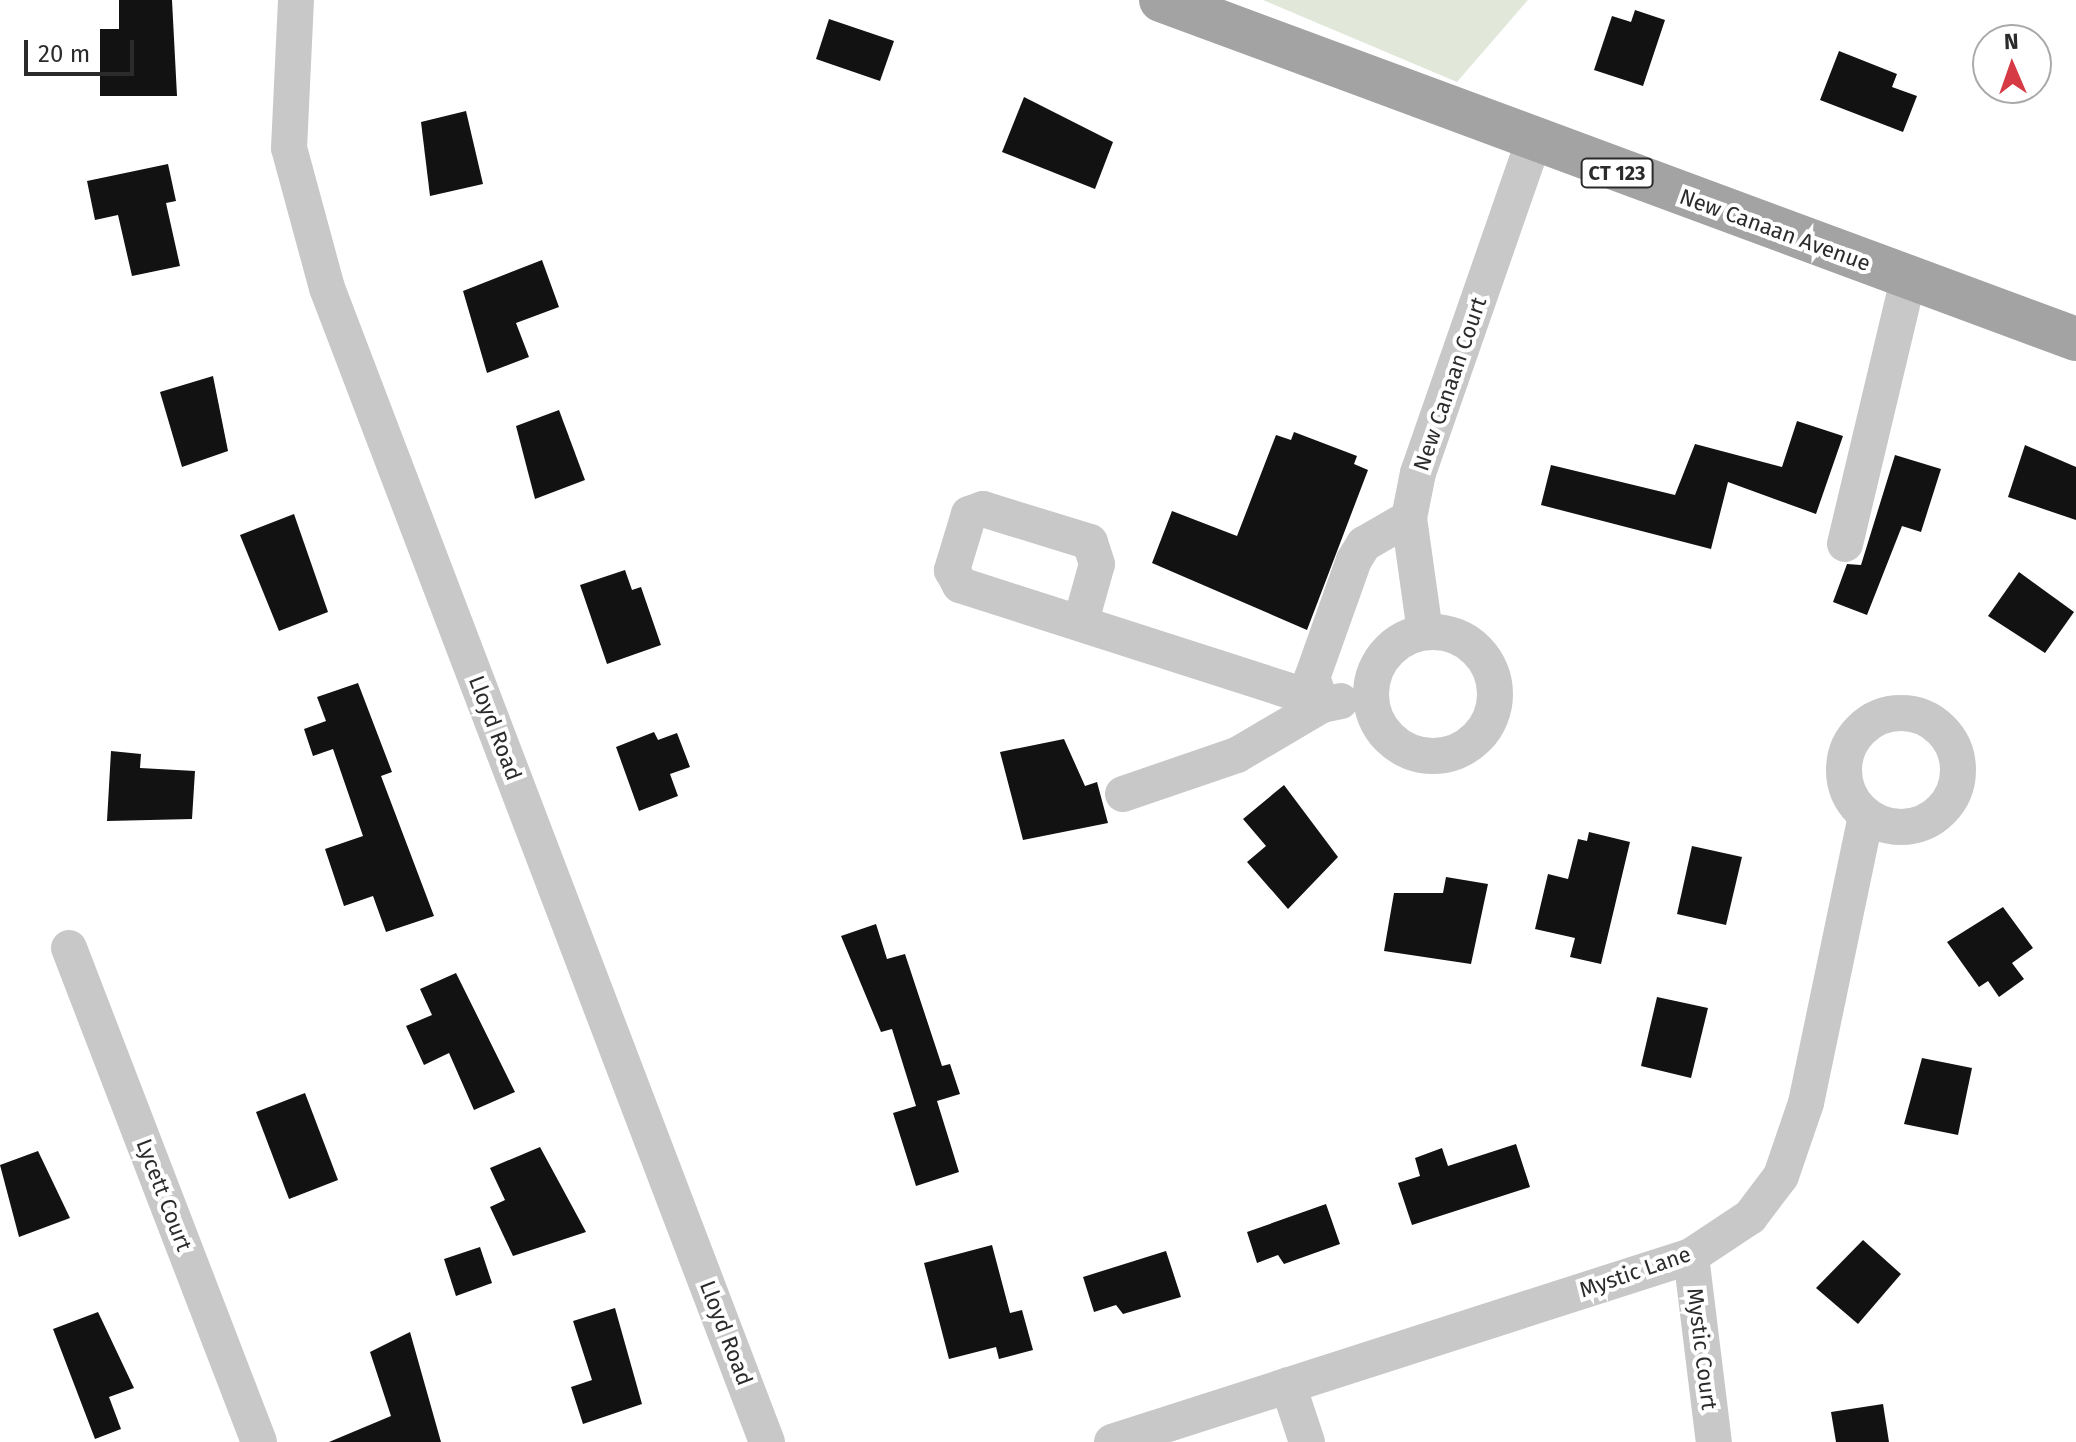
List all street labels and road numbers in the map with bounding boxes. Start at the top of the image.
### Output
road number: CT 123 [1579,157,1655,189]
street label: New Canaan Avenue [1676,183,1874,277]
street label: New Canaan Court [1408,294,1492,474]
street label: Lloyd Road [463,672,527,784]
street label: Lycett Court [131,1135,197,1255]
street label: Mystic Lane [1576,1241,1694,1303]
street label: Lloyd Road [694,1277,758,1389]
street label: Mystic Court [1681,1287,1723,1411]

